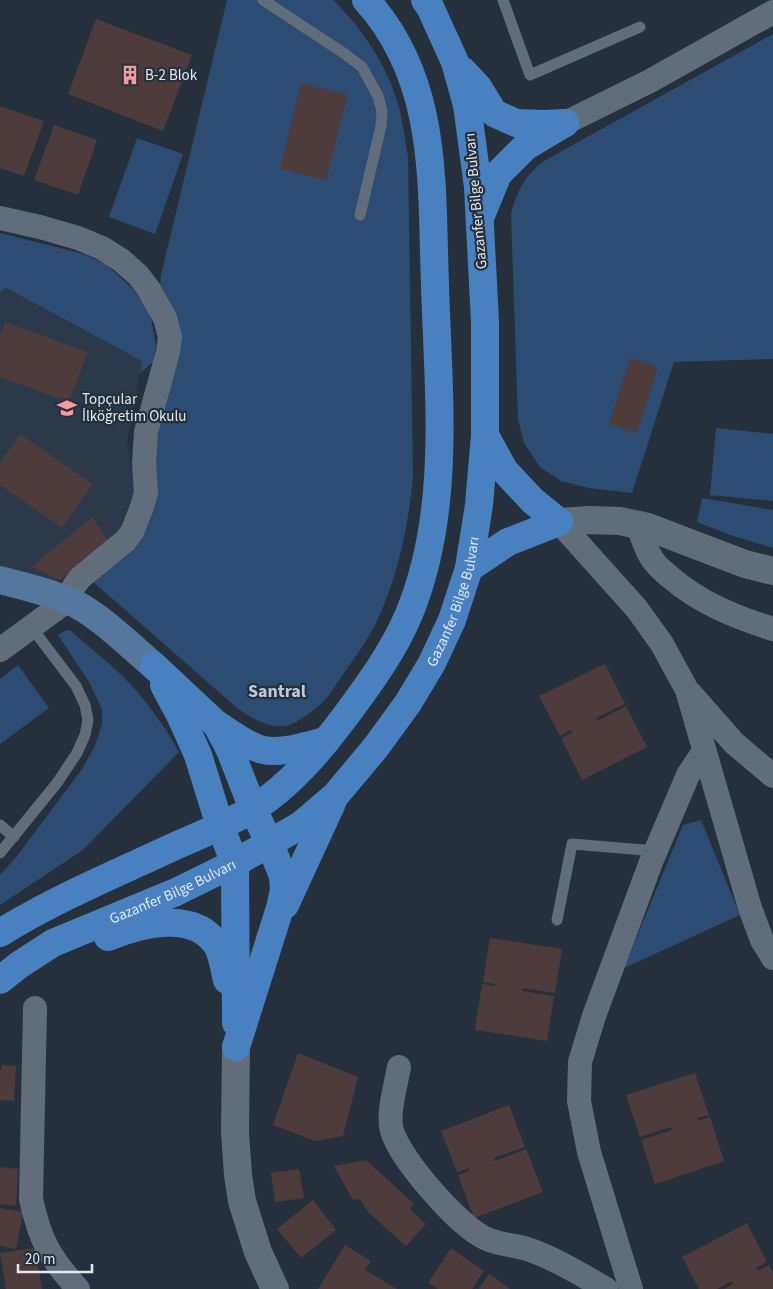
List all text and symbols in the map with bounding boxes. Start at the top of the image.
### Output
building icon: B-2 Blok [119,64,141,86]
place label: B-2 Blok [145,65,198,86]
street label: Gazanfer Bilge Bulvarı [460,132,492,270]
place label: Topçular İlköğretim Okulu [82,389,186,427]
school or university icon: Topçular İlköğretim Okulu [56,397,78,419]
street label: Gazanfer Bilge Bulvarı [421,535,484,670]
district label: Santral [248,679,306,704]
street label: Gazanfer Bilge Bulvarı [106,854,239,929]
scale bar [18,1242,91,1274]
text: 20 m [25,1249,55,1270]

